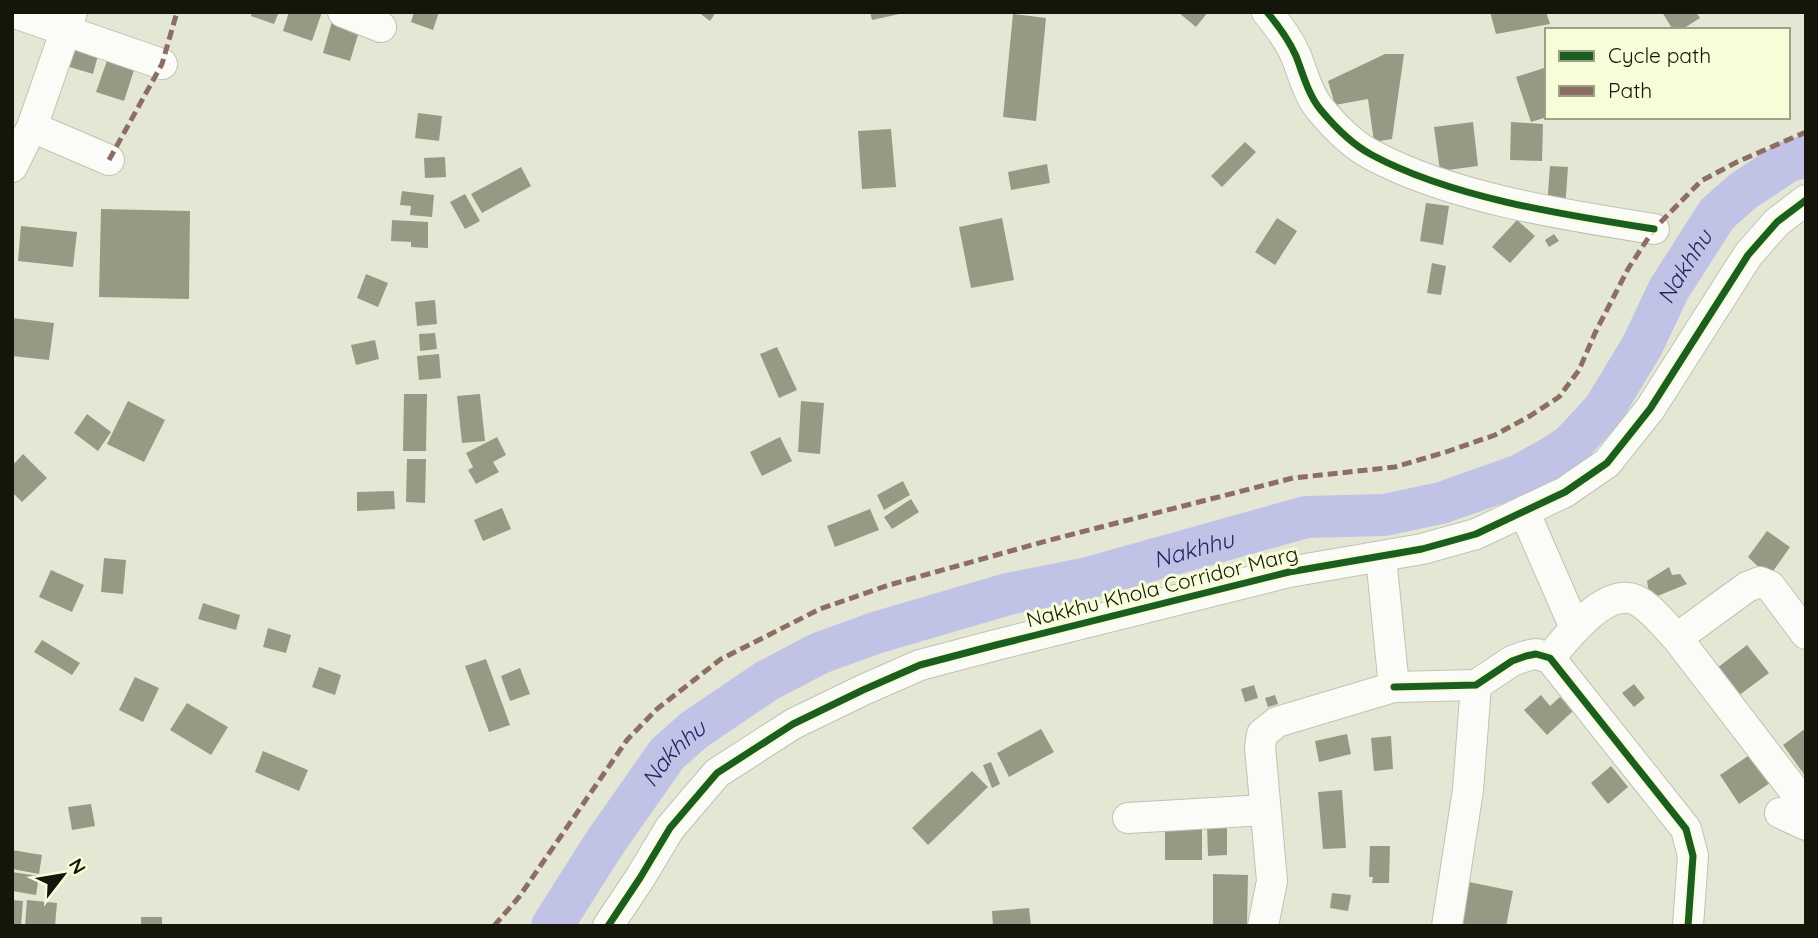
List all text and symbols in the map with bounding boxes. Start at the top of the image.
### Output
legend [1545,28,1790,119]
text: Cycle path [1608,42,1711,68]
text: Path [1608,77,1652,103]
water label: Nakhhu [1650,222,1719,308]
water label: Nakhhu [1150,523,1239,574]
street label: Nakkhu Khola Corridor Marg [1023,540,1301,632]
water label: Nakhhu [634,711,712,792]
north arrow [28,840,98,910]
text: N [64,854,91,878]

